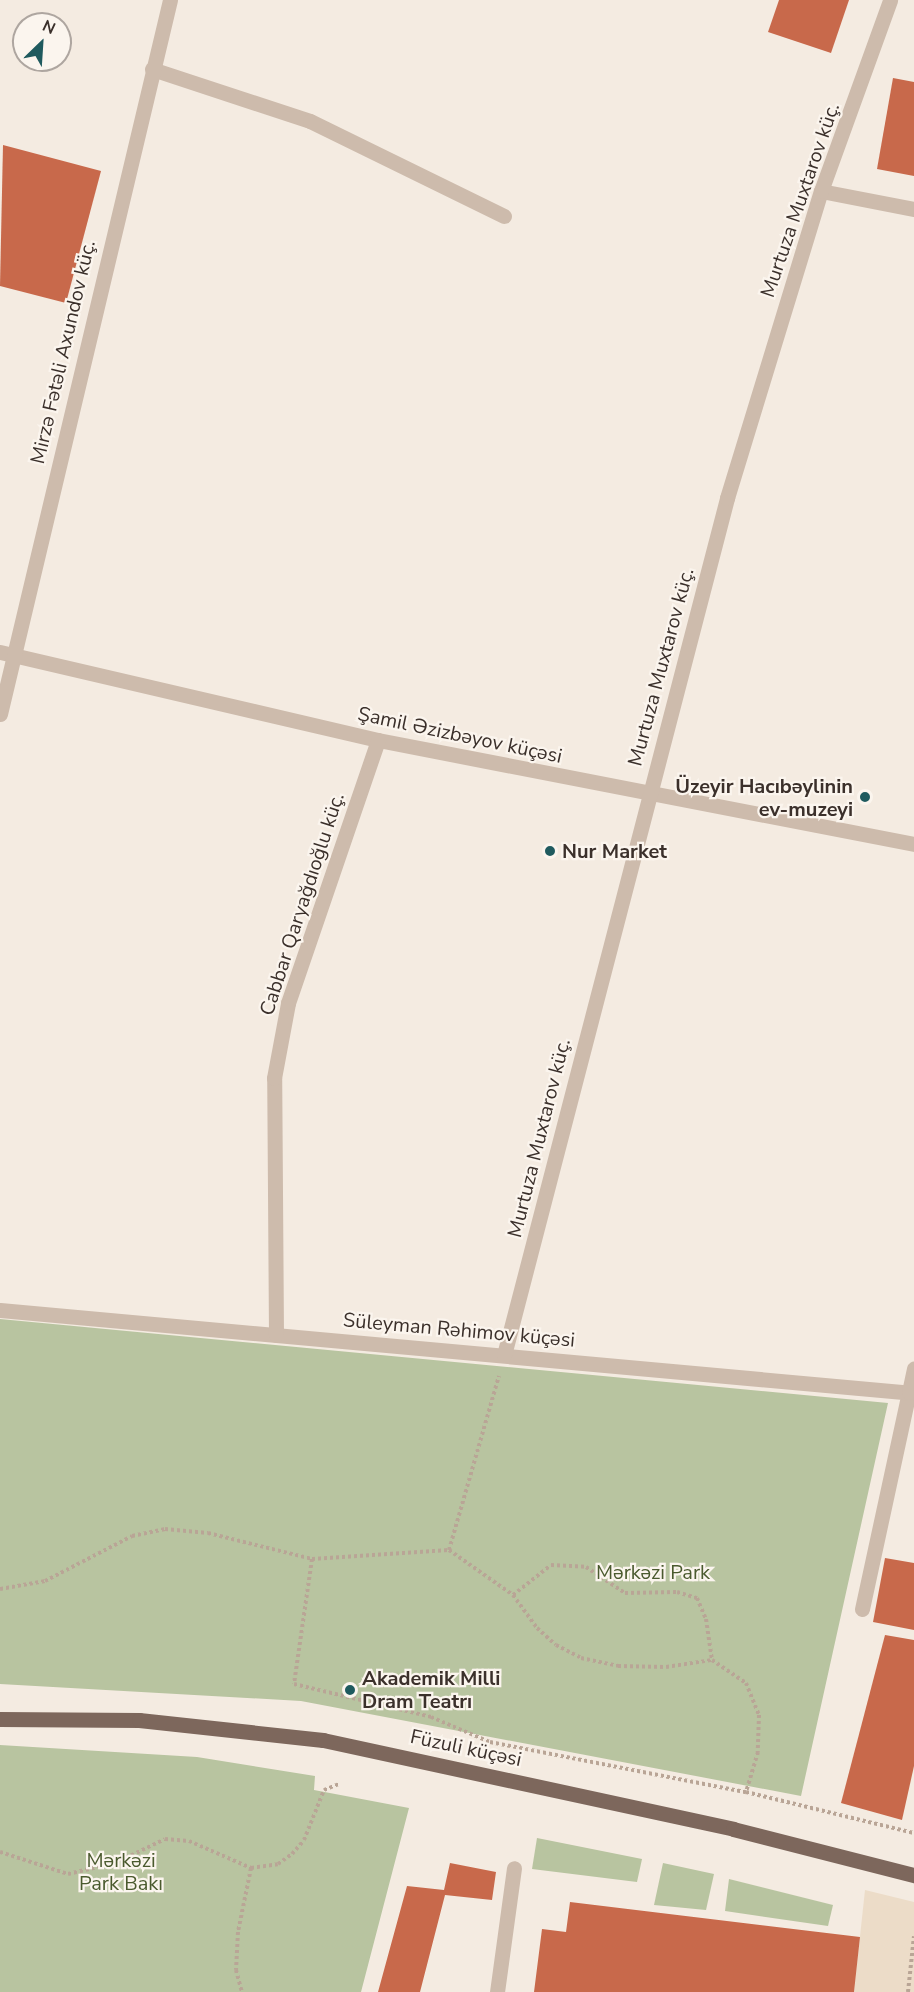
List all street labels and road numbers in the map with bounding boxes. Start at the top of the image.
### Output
street label: Murtuza Muxtarov küç. [755,100,845,300]
street label: Mirzə Fətəli Axundov küç. [26,238,100,466]
street label: Murtuza Muxtarov küç. [623,565,699,769]
street label: Şamil Əzizbəyov küçəsi [356,702,564,768]
street label: Cabbar Qaryağdıoğlu küç. [255,790,349,1018]
street label: Murtuza Muxtarov küç. [503,1036,575,1240]
street label: Süleyman Rəhimov küçəsi [342,1308,576,1352]
street label: Füzuli küçəsi [408,1724,524,1772]

